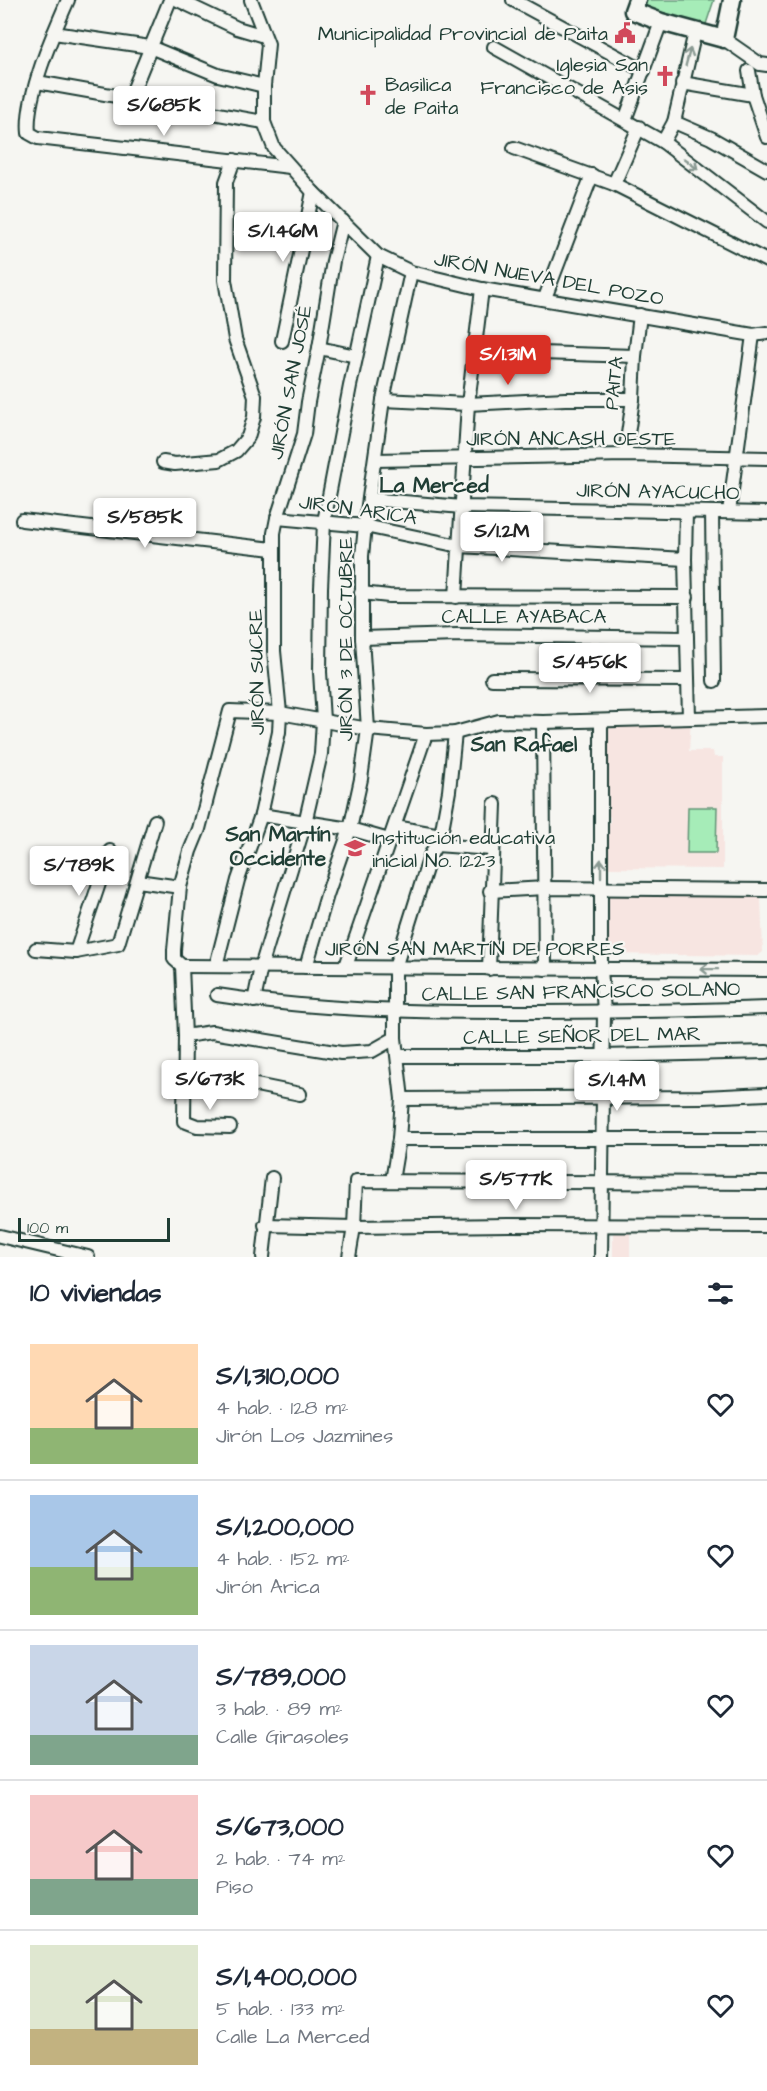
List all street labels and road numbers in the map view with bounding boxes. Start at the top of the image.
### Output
street label: JIRÓN NUEVA DEL POZO [432,245,666,313]
street label: JIRÓN SAN JOSÉ [262,302,320,462]
street label: PAITA [598,355,630,411]
street label: JIRÓN ANCASH OESTE [466,425,676,453]
street label: JIRÓN AYACUCHO [576,477,740,507]
street label: JIRÓN ARICA [297,488,419,532]
street label: JIRÓN 3 DE OCTUBRE [332,537,360,741]
street label: CALLE AYABACA [442,603,607,631]
street label: JIRÓN SUCRE [242,609,272,735]
street label: JIRÓN SAN MARTÍN DE PORRES [325,935,625,963]
street label: CALLE SAN FRANCISCO SOLANO [421,975,741,1009]
street label: CALLE SEÑOR DEL MAR [463,1020,701,1052]

